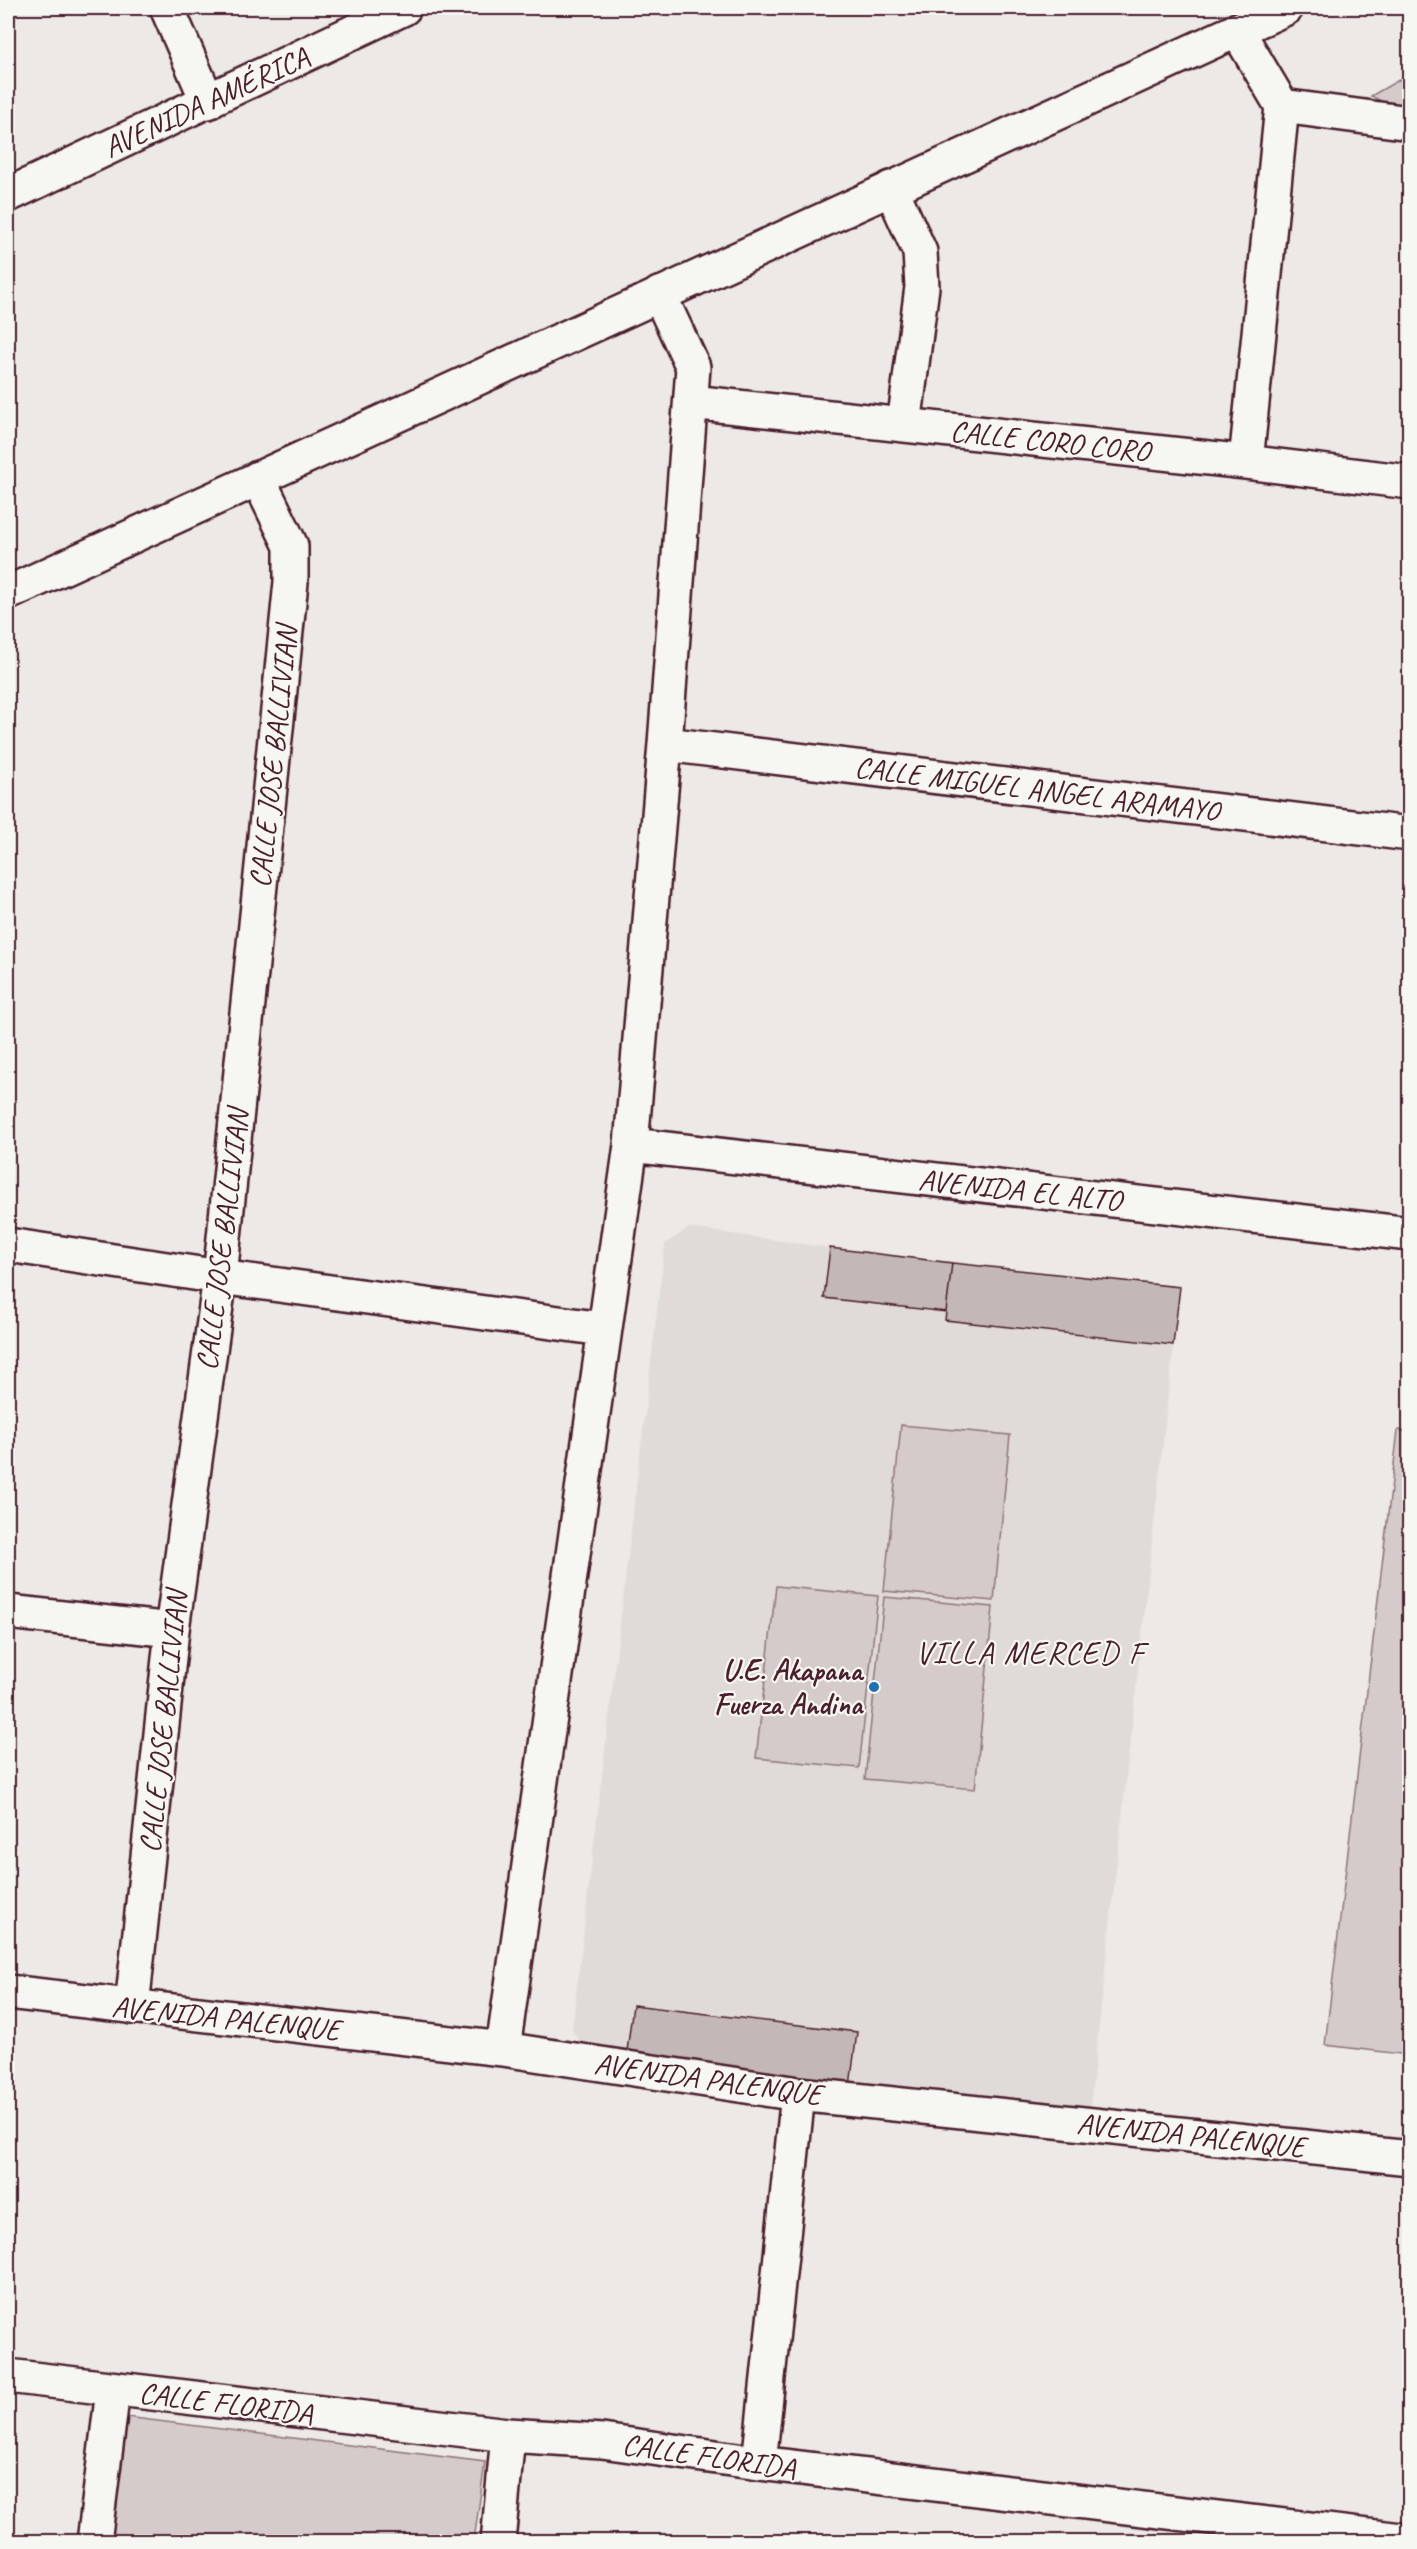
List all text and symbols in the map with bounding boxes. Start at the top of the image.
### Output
street label: AVENIDA AMÉRICA [97,37,316,166]
street label: CALLE CORO CORO [948,412,1155,471]
street label: CALLE JOSE BALLIVIAN [240,620,306,889]
street label: CALLE MIGUEL ANGEL ARAMAYO [853,748,1224,831]
street label: CALLE JOSE BALLIVIAN [187,1103,257,1372]
street label: AVENIDA EL ALTO [917,1160,1126,1220]
street label: CALLE JOSE BALLIVIAN [130,1585,196,1854]
district label: VILLA MERCED F [916,1632,1149,1673]
place label: U.E. Akapana Fuerza Andina [714,1651,865,1723]
marker: U.E. Akapana Fuerza Andina [867,1680,881,1694]
street label: AVENIDA PALENQUE [110,1987,345,2049]
street label: AVENIDA PALENQUE [592,2044,828,2114]
street label: AVENIDA PALENQUE [1075,2104,1310,2166]
street label: CALLE FLORIDA [137,2374,316,2433]
street label: CALLE FLORIDA [620,2425,799,2487]

